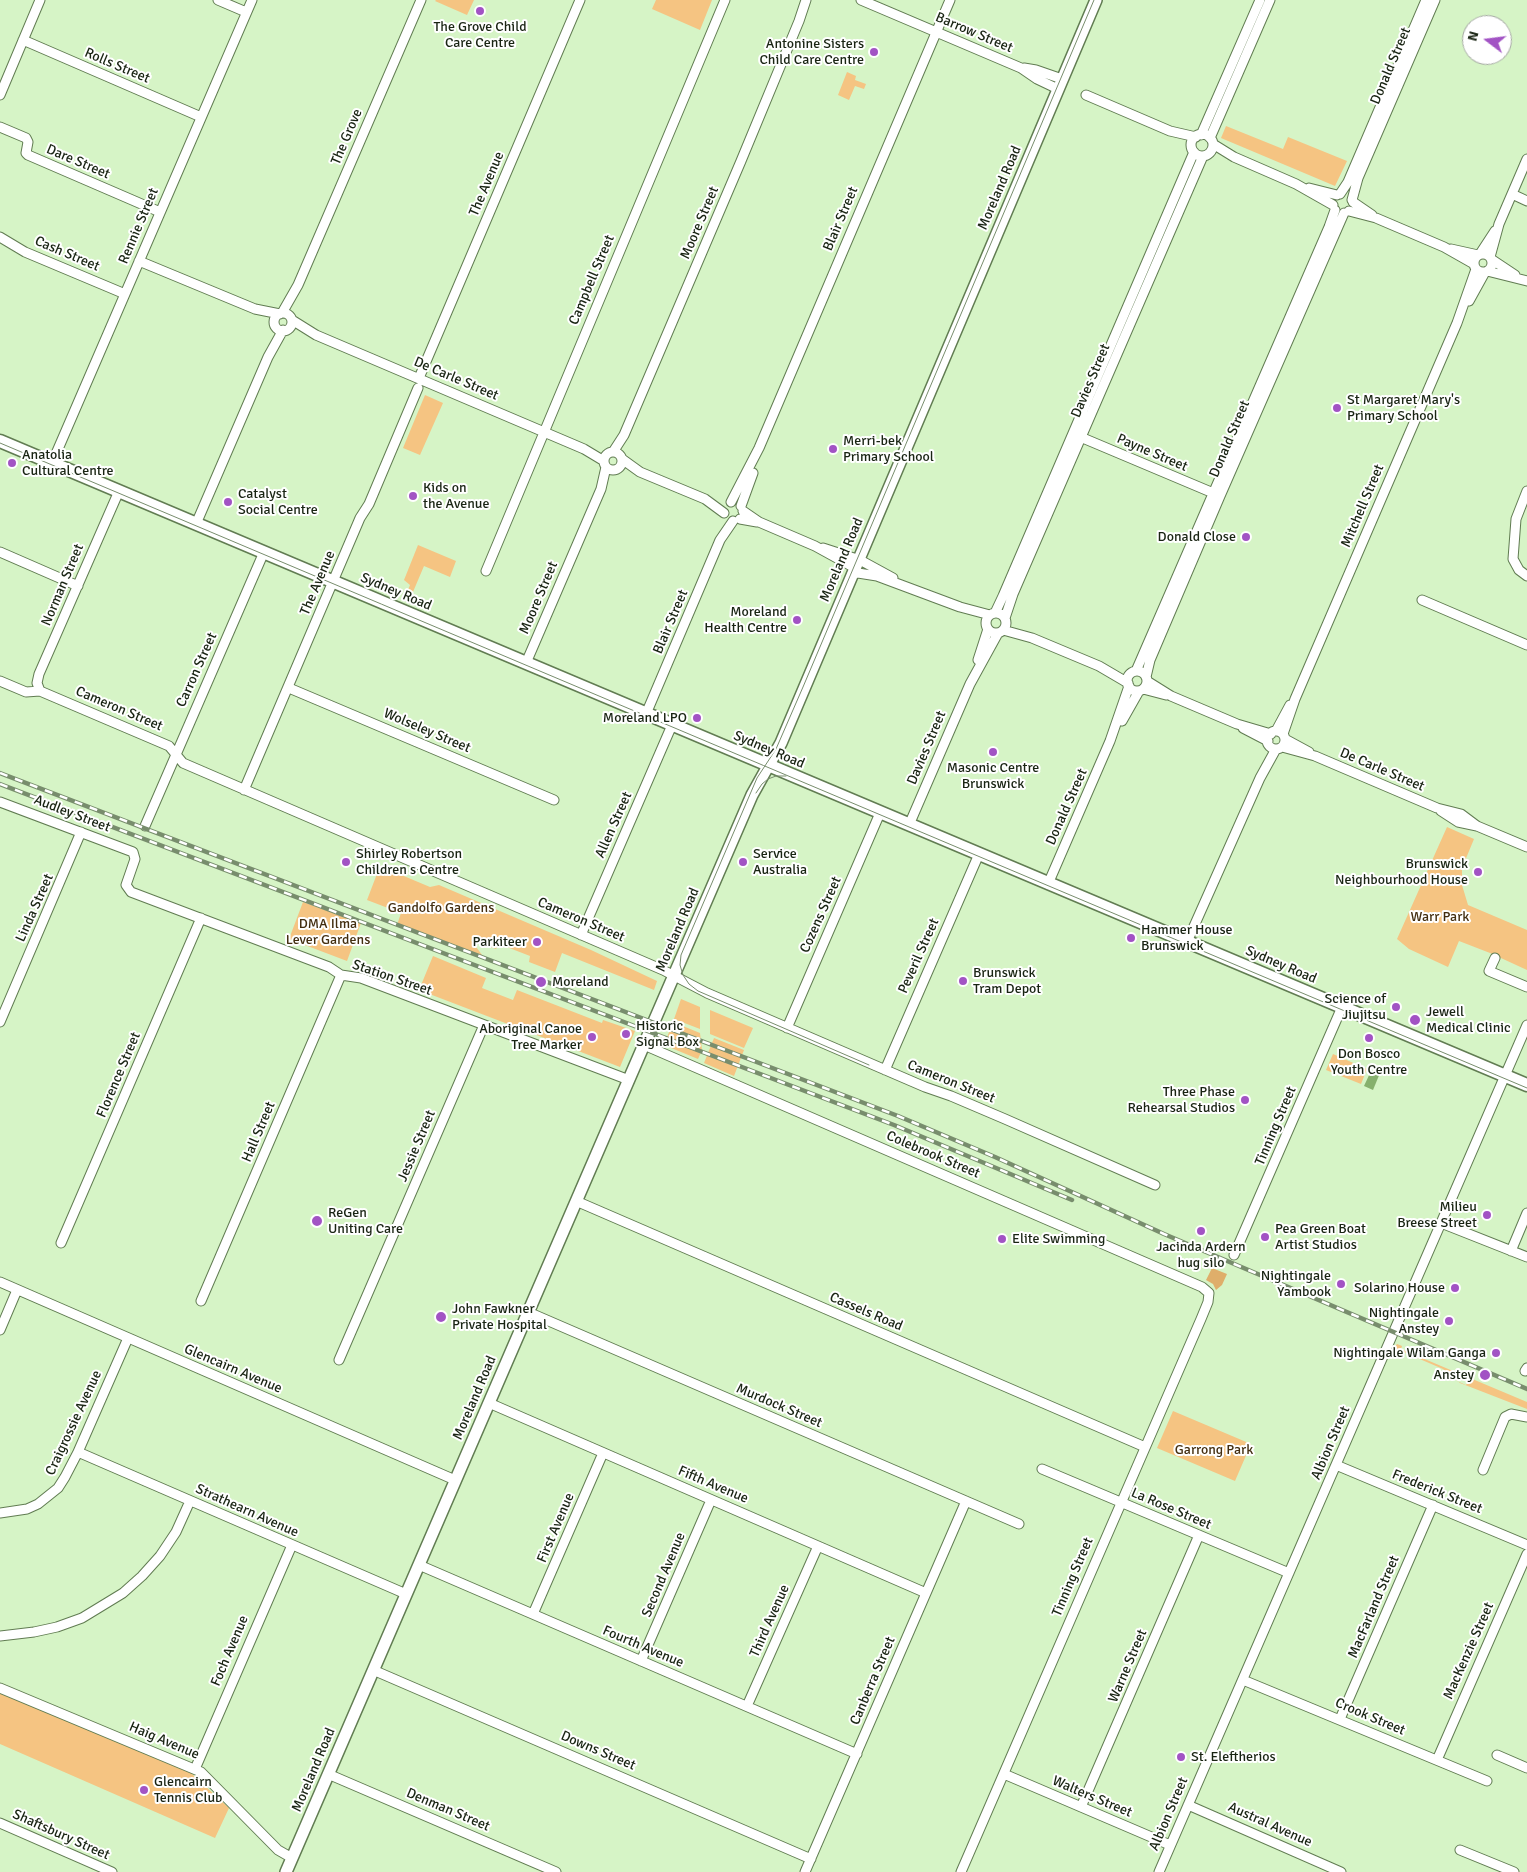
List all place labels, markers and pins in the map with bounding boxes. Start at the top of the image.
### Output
marker: The Grove Child Care Centre [474,5,486,17]
place label: The Grove Child Care Centre [433,19,527,52]
place label: Antonine Sisters Child Care Centre [759,36,864,68]
marker: Antonine Sisters Child Care Centre [868,46,880,58]
place label: St Margaret Mary's Primary School [1347,392,1460,424]
marker: St Margaret Mary's Primary School [1331,402,1343,414]
place label: Merri-bek Primary School [843,433,934,466]
marker: Merri-bek Primary School [827,443,839,455]
place label: Anatolia Cultural Centre [22,447,114,480]
marker: Anatolia Cultural Centre [6,457,18,469]
place label: Kids on the Avenue [423,480,489,512]
place label: Catalyst Social Centre [238,486,318,518]
marker: Kids on the Avenue [407,490,419,502]
marker: Catalyst Social Centre [222,496,234,508]
place label: Donald Close [1158,529,1236,545]
marker: Donald Close [1240,531,1252,543]
place label: Moreland Health Centre [704,604,787,636]
marker: Moreland Health Centre [791,614,803,626]
place label: Moreland LPO [603,710,687,726]
marker: Moreland LPO [691,712,703,724]
marker: Masonic Centre Brunswick [987,746,999,758]
place label: Masonic Centre Brunswick [947,760,1039,792]
place label: Shirley Robertson Children s Centre [356,846,462,879]
place label: Service Australia [753,846,807,879]
marker: Shirley Robertson Children s Centre [340,856,352,868]
marker: Service Australia [737,856,749,868]
place label: Brunswick Neighbourhood House [1335,856,1468,889]
marker: Brunswick Neighbourhood House [1472,866,1484,878]
place label: Hammer House Brunswick [1141,922,1233,954]
marker: Hammer House Brunswick [1125,932,1137,944]
place label: Parkiteer [473,934,527,950]
marker: Parkiteer [531,936,543,948]
place label: Brunswick Tram Depot [973,965,1041,998]
place label: Moreland [552,974,609,990]
marker: Moreland [534,975,548,989]
marker: Brunswick Tram Depot [957,975,969,987]
place label: Science of Jiujitsu [1325,991,1386,1024]
marker: Science of Jiujitsu [1390,1001,1402,1013]
place label: Jewell Medical Clinic [1426,1004,1511,1036]
marker: Jewell Medical Clinic [1408,1013,1422,1027]
place label: Historic Signal Box [636,1018,699,1050]
place label: Aboriginal Canoe Tree Marker [479,1021,582,1054]
marker: Historic Signal Box [620,1028,632,1040]
marker: Aboriginal Canoe Tree Marker [586,1031,598,1043]
marker: Don Bosco Youth Centre [1363,1032,1375,1044]
place label: Don Bosco Youth Centre [1331,1046,1407,1078]
place label: Three Phase Rehearsal Studios [1128,1084,1235,1116]
marker: Three Phase Rehearsal Studios [1239,1094,1251,1106]
place label: Milieu Breese Street [1397,1199,1477,1232]
place label: ReGen Uniting Care [328,1205,403,1238]
marker: Milieu Breese Street [1481,1209,1493,1221]
marker: ReGen Uniting Care [310,1214,324,1228]
place label: Pea Green Boat Artist Studios [1275,1221,1366,1254]
marker: Jacinda Ardern hug silo [1195,1225,1207,1237]
place label: Elite Swimming [1012,1231,1105,1247]
marker: Pea Green Boat Artist Studios [1259,1231,1271,1243]
marker: Elite Swimming [996,1233,1008,1245]
place label: Jacinda Ardern hug silo [1156,1239,1246,1272]
place label: Nightingale Yambook [1261,1268,1331,1300]
marker: Nightingale Yambook [1335,1278,1347,1290]
place label: Solarino House [1354,1280,1445,1296]
marker: Solarino House [1449,1282,1461,1294]
place label: John Fawkner Private Hospital [452,1301,547,1334]
place label: Nightingale Anstey [1369,1305,1439,1338]
marker: John Fawkner Private Hospital [434,1310,448,1324]
marker: Nightingale Anstey [1443,1315,1455,1327]
place label: Nightingale Wilam Ganga [1333,1345,1486,1361]
marker: Nightingale Wilam Ganga [1490,1347,1502,1359]
place label: Anstey [1434,1367,1474,1383]
marker: Anstey [1478,1368,1492,1382]
place label: St. Eleftherios [1191,1749,1276,1765]
marker: St. Eleftherios [1175,1751,1187,1763]
place label: Glencairn Tennis Club [154,1774,222,1806]
marker: Glencairn Tennis Club [138,1784,150,1796]

